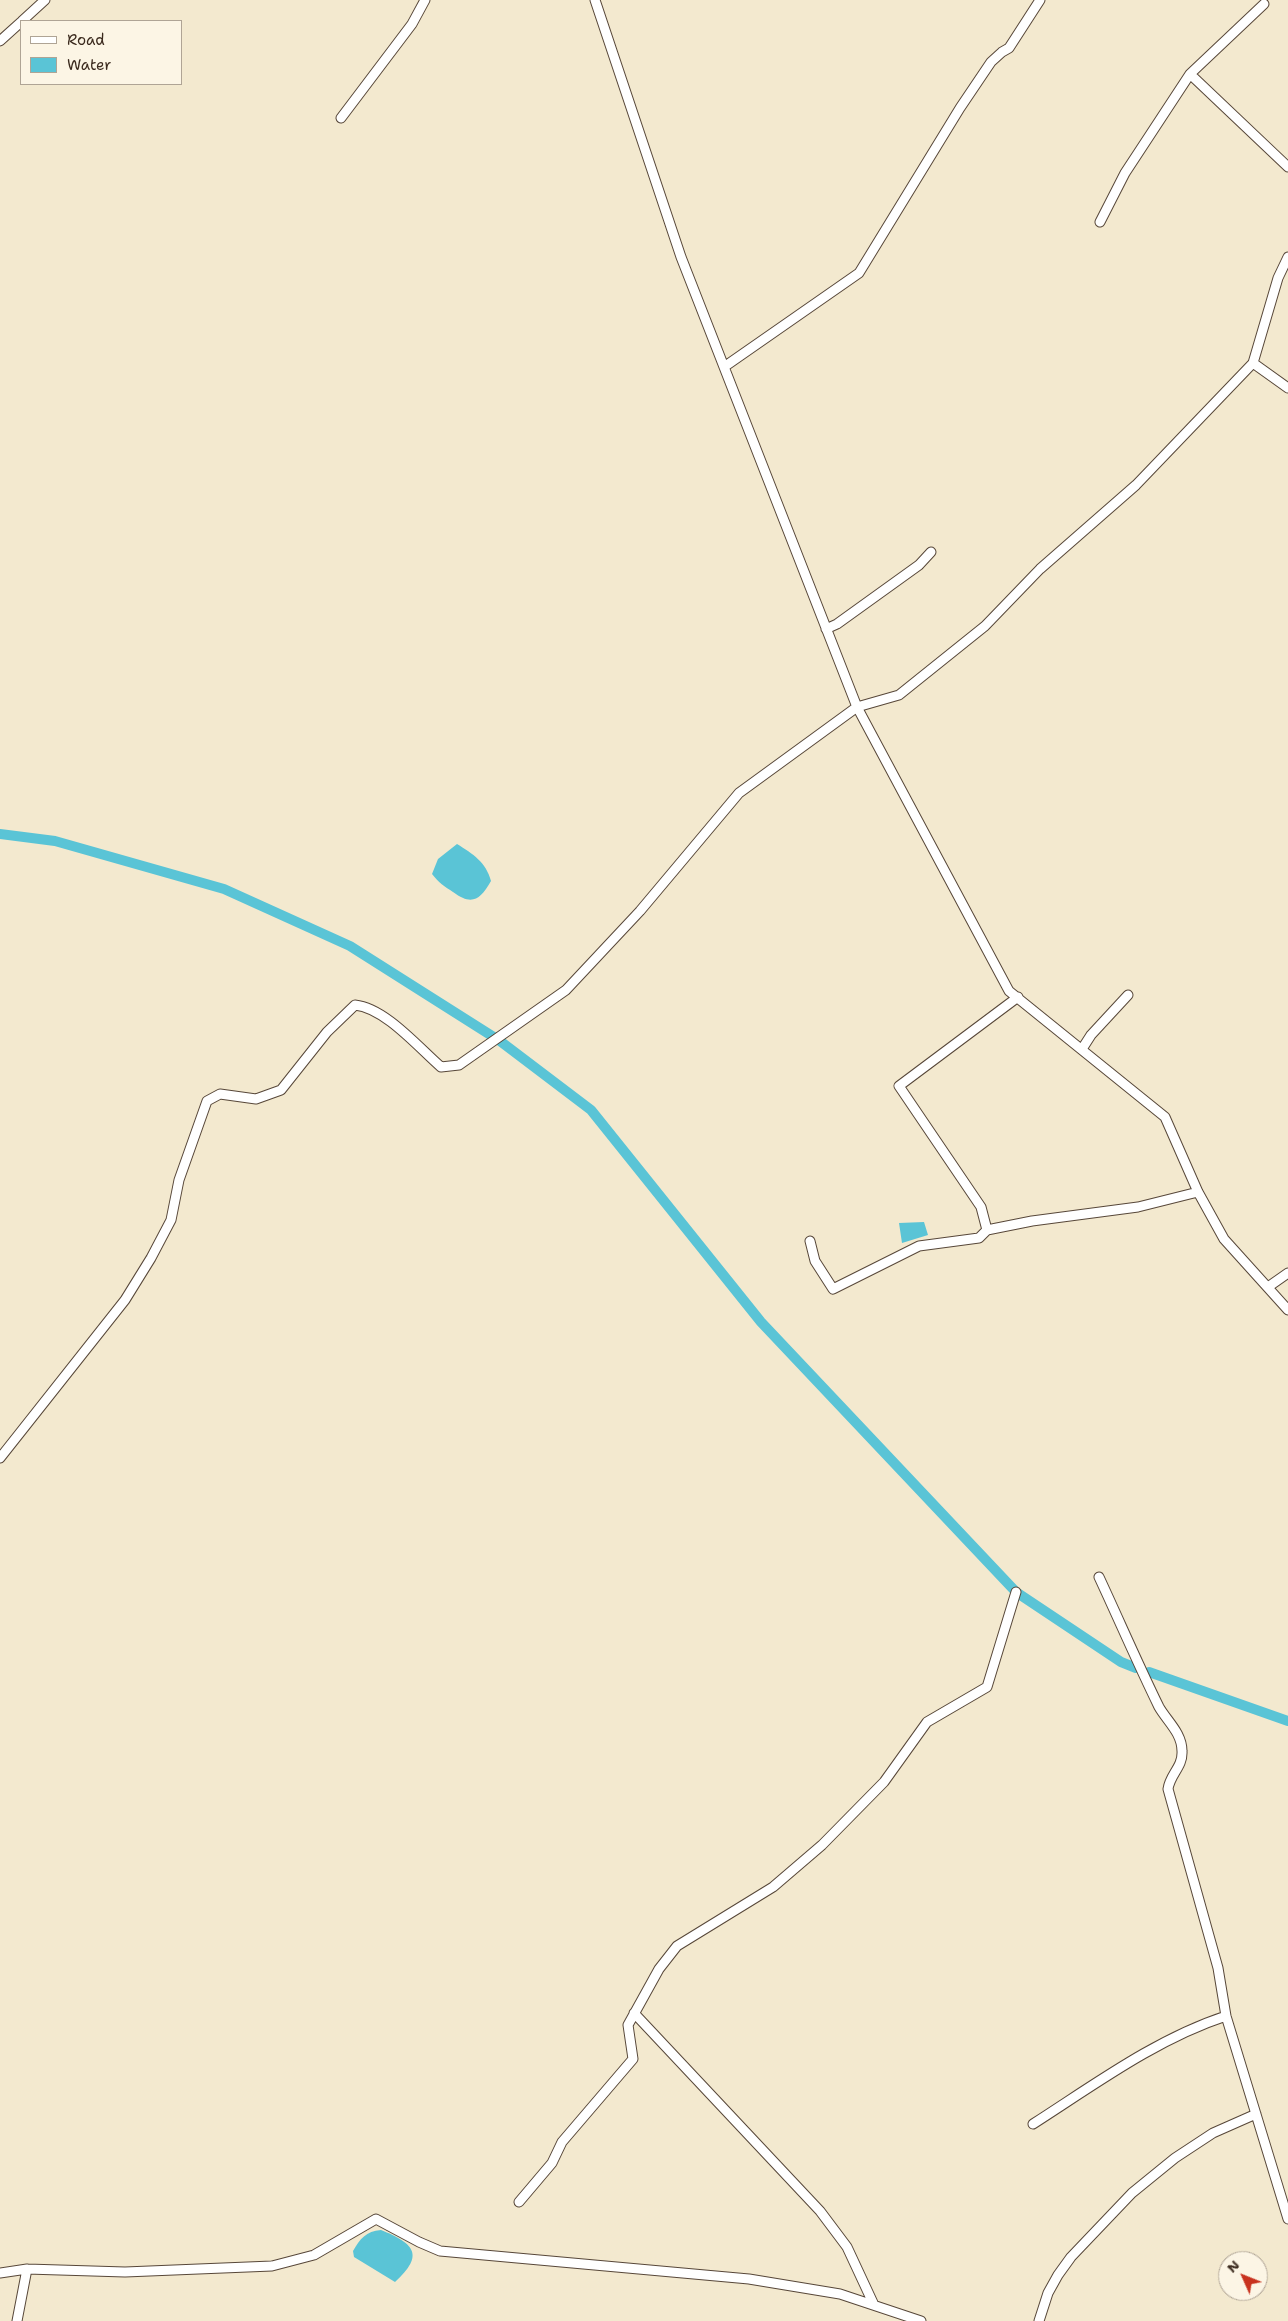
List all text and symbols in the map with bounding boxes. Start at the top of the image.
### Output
legend [20,20,182,85]
text: Road [67,30,105,50]
text: Water [67,55,111,75]
north arrow [1218,2251,1268,2301]
text: N [1223,2256,1243,2277]

